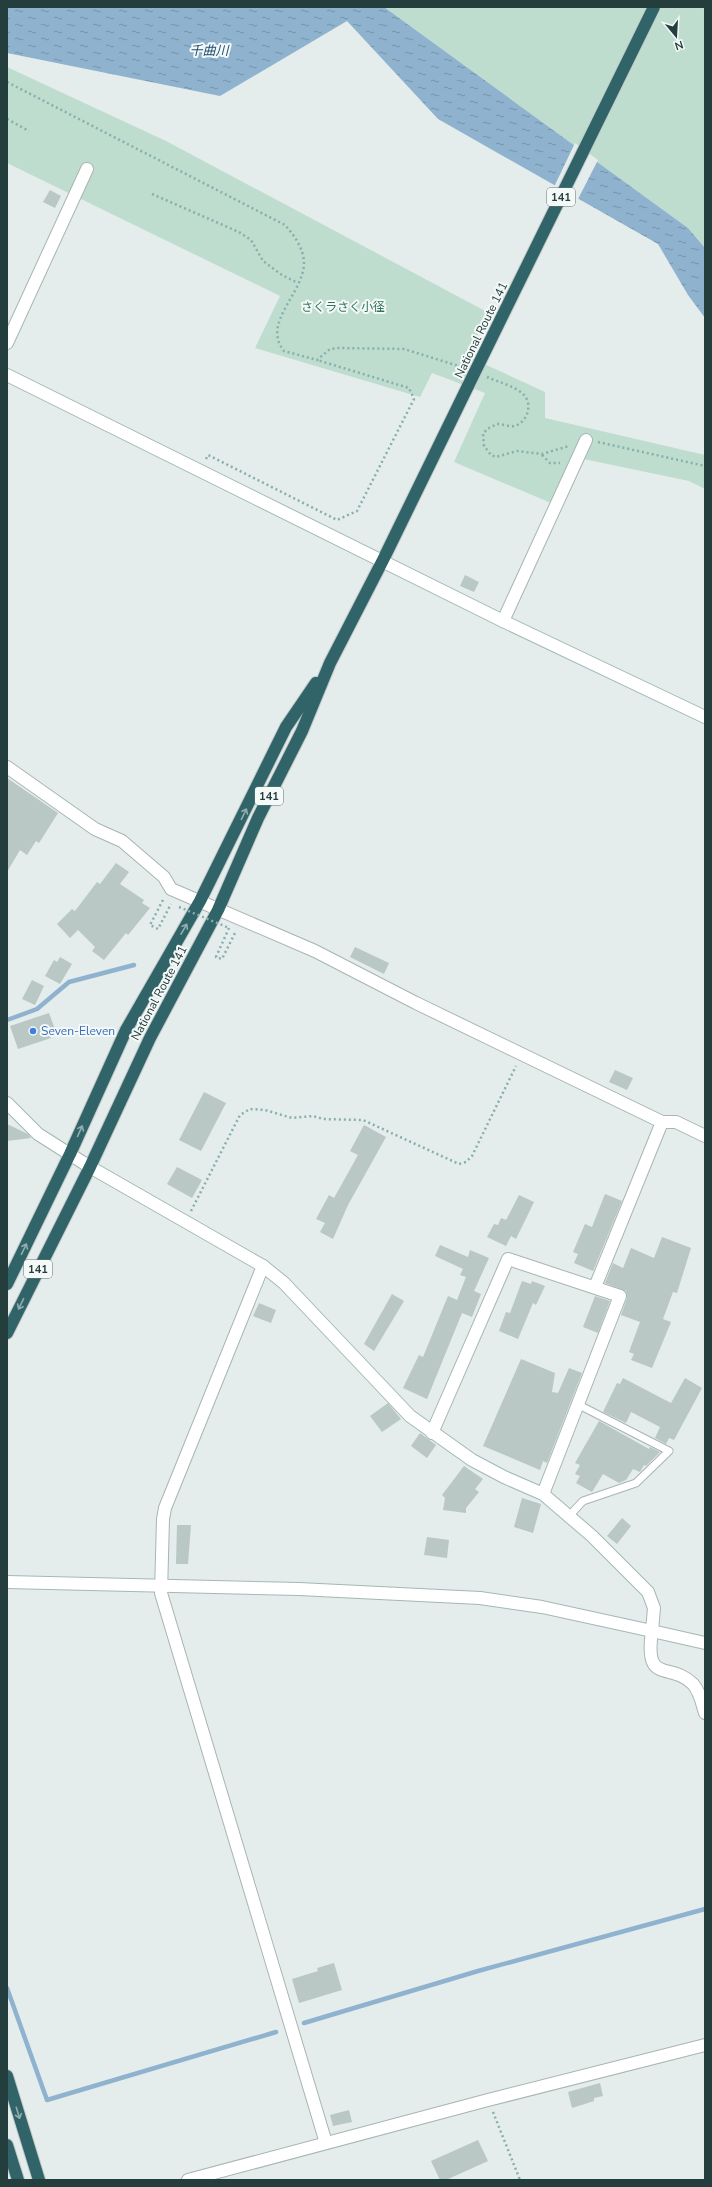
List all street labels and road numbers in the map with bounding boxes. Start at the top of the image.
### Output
road number: 141 [547,188,575,206]
street label: National Route 141 [451,279,511,381]
road number: 141 [255,787,283,805]
street label: National Route 141 [127,943,191,1043]
road number: 141 [24,1260,52,1278]

